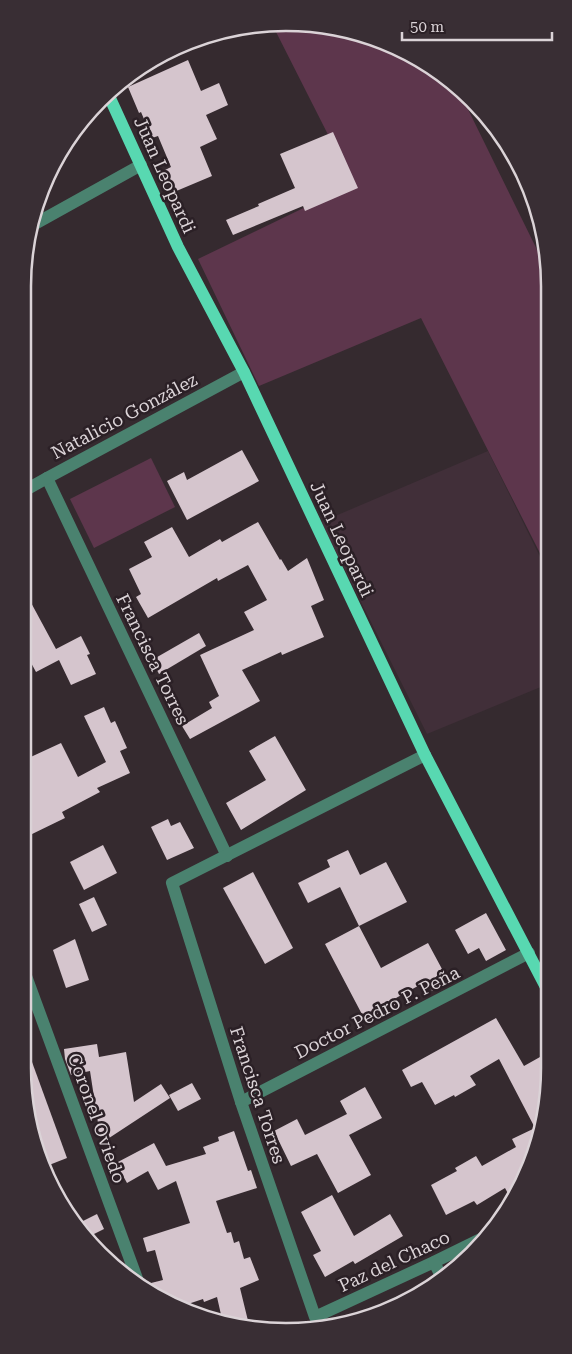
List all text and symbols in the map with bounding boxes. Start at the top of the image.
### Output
scale bar [402,10,552,42]
text: 50 m [410,18,445,36]
street label: Juan Leopardi [130,114,200,237]
street label: Natalicio González [48,368,201,463]
street label: Juan Leopardi [306,478,378,600]
street label: Francisca Torres [112,590,194,728]
street label: Doctor Pedro P. Peña [291,961,463,1063]
street label: Francisca Torres [226,1024,290,1166]
street label: Coronel Oviedo [64,1050,130,1186]
street label: Paz del Chaco [335,1226,453,1296]

